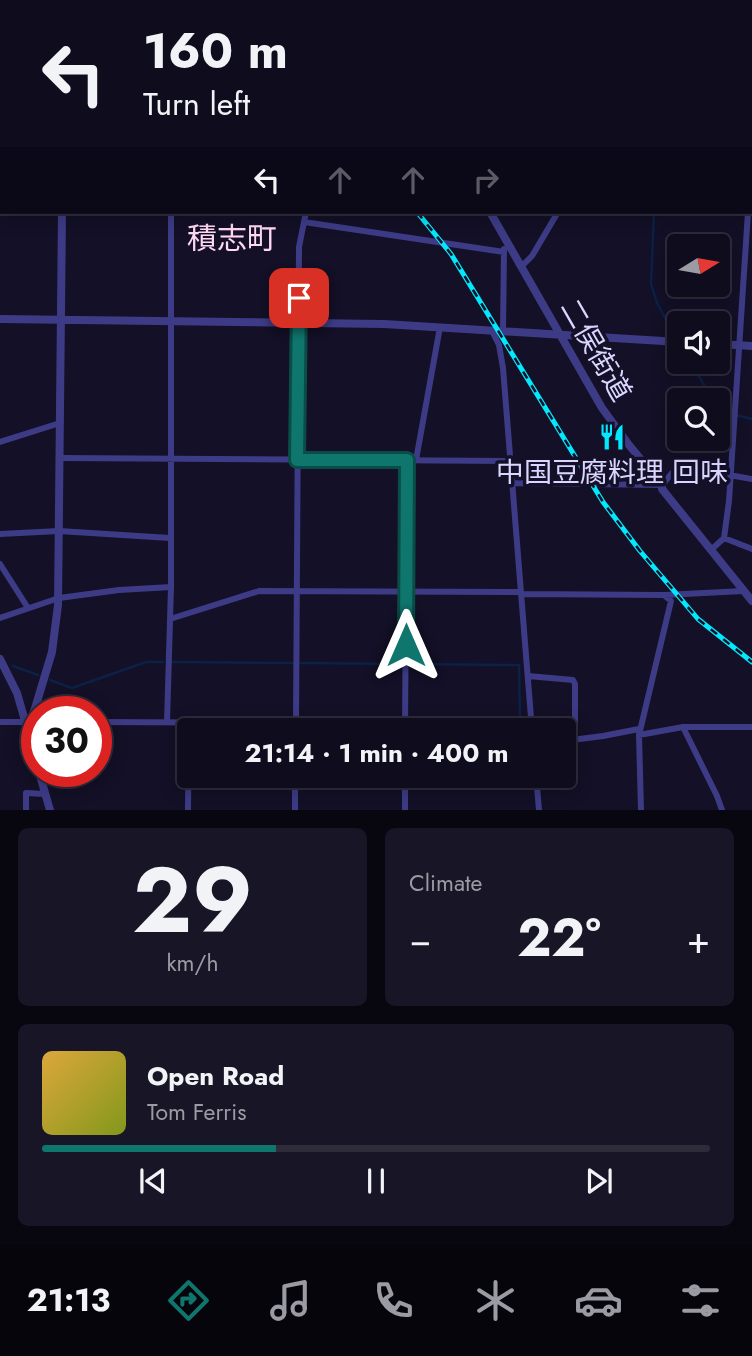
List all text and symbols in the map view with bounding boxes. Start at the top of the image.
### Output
text: 160 m [143,16,288,86]
icon: left [28,28,119,119]
text: Turn left [143,81,250,127]
icon: left [248,161,286,199]
icon: ahead [321,161,359,199]
icon: ahead [394,161,432,199]
icon: right [467,161,505,199]
district label: 積志町 [187,217,277,260]
north arrow [667,234,730,298]
map controls [667,234,730,451]
pin [269,268,329,328]
icon: arrive [280,279,318,317]
street label: 二俣街道 [550,291,642,409]
button: sound [667,311,730,374]
button: search [667,388,730,451]
restaurant icon: 中国豆腐料理 回味 [597,422,627,452]
place label: 中国豆腐料理 回味 [496,452,728,493]
position arrow [369,608,443,682]
speed limit sign: 30 [21,696,112,787]
text: 21:14 · 1 min · 400 m [244,734,509,772]
text: 29 [132,835,253,966]
text: Climate [409,866,482,900]
text: 22° [517,900,601,976]
text: − [409,912,431,967]
text: + [687,912,710,967]
text: km/h [167,946,218,980]
text: Open Road [147,1057,284,1095]
text: Tom Ferris [147,1095,246,1129]
icon: previous [134,1162,172,1200]
icon: pause [357,1162,395,1200]
icon: next [580,1162,618,1200]
icon: directions [164,1276,213,1325]
icon: music [266,1276,315,1325]
icon: phone [369,1276,418,1325]
icon: climate [471,1276,520,1325]
icon: car [574,1276,623,1325]
icon: filters [676,1276,725,1325]
text: 21:13 [27,1277,110,1323]

